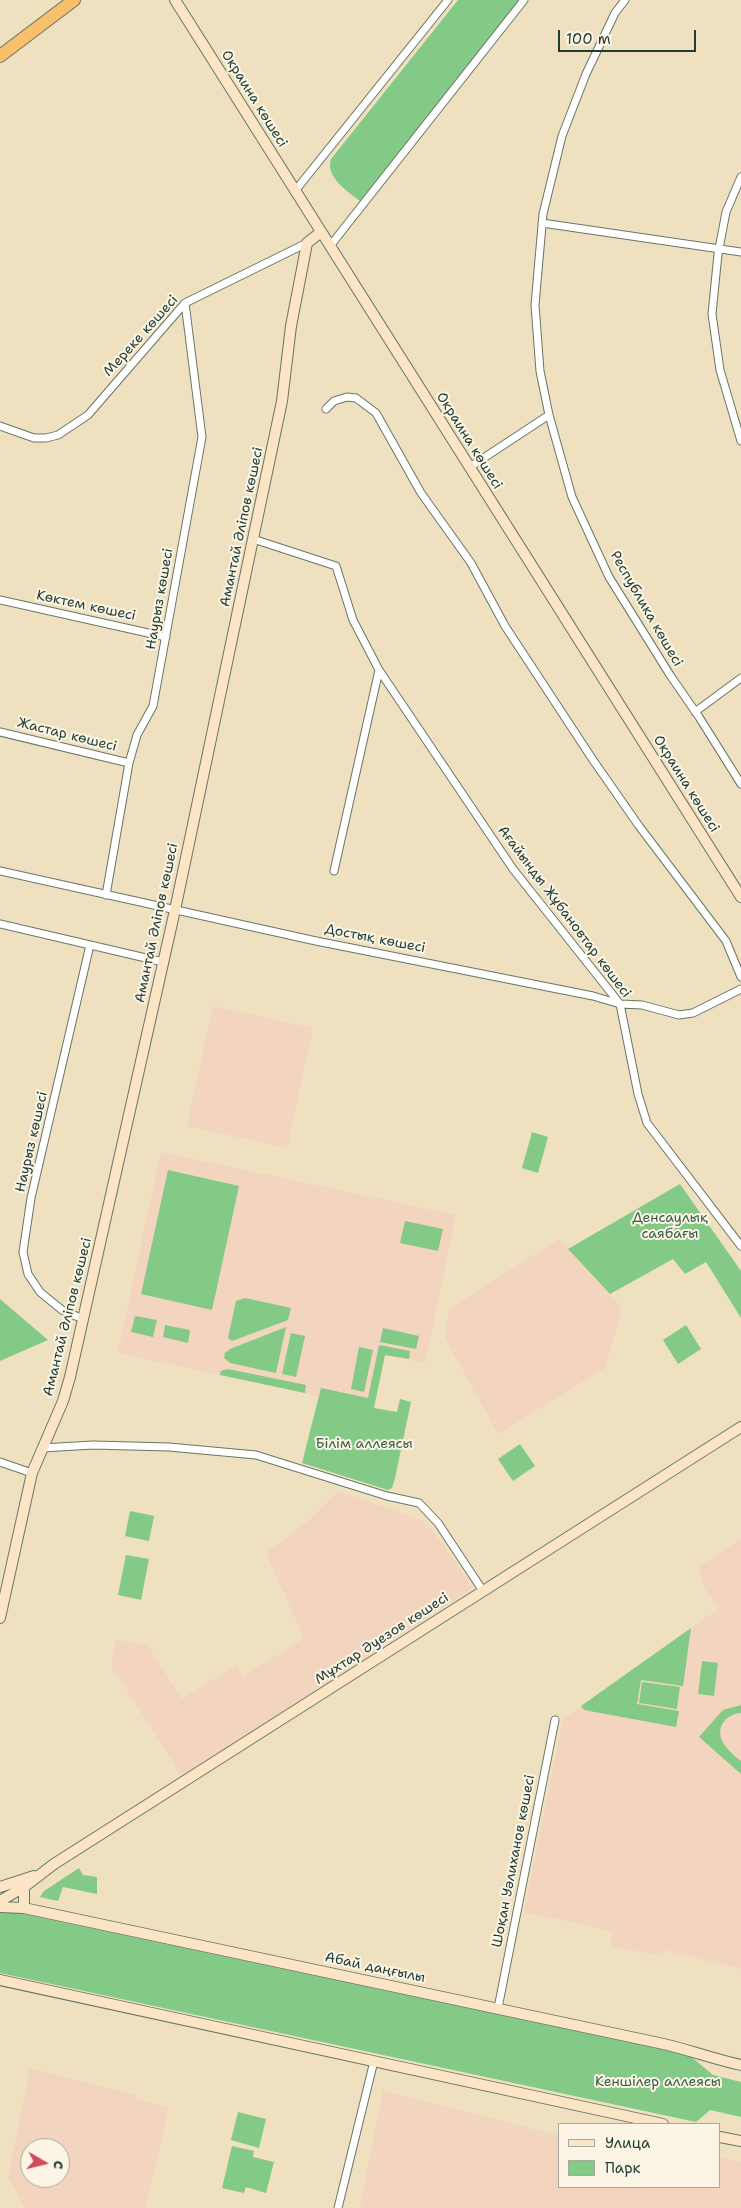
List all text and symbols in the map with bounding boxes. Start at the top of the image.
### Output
scale bar [561,20,698,52]
text: 100 m [566,29,611,49]
street label: Окраина көшесі [217,47,291,151]
street label: Мереке көшесі [100,292,182,380]
street label: Окраина көшесі [432,389,506,493]
street label: Амантай Әліпов көшесі [217,446,267,608]
street label: Наурыз көшесі [143,547,177,651]
street label: Республика көшесі [606,548,686,670]
street label: Көктем көшесі [35,587,137,625]
street label: Жастар көшесі [16,715,118,755]
street label: Окраина көшесі [649,732,723,836]
street label: Ағайынды Жұбановтар көшесі [494,823,634,1001]
street label: Амантай Әліпов көшесі [132,842,182,1004]
street label: Достық көшесі [323,921,427,957]
street label: Наурыз көшесі [12,1090,52,1194]
park label: Денсаулық саябағы [632,1210,708,1242]
street label: Амантай Әліпов көшесі [40,1236,96,1398]
park label: Білім аллеясы [315,1436,413,1452]
street label: Мұхтар Әуезов көшесі [312,1589,452,1689]
street label: Шоқан Уәлиханов көшесі [489,1773,539,1949]
street label: Абай даңғылы [323,1949,427,1987]
park label: Кеншілер аллеясы [595,2074,721,2090]
legend [558,2123,721,2188]
text: Улица [605,2133,650,2153]
north arrow [20,2138,70,2188]
text: Парк [605,2158,641,2178]
text: С [49,2159,68,2170]

